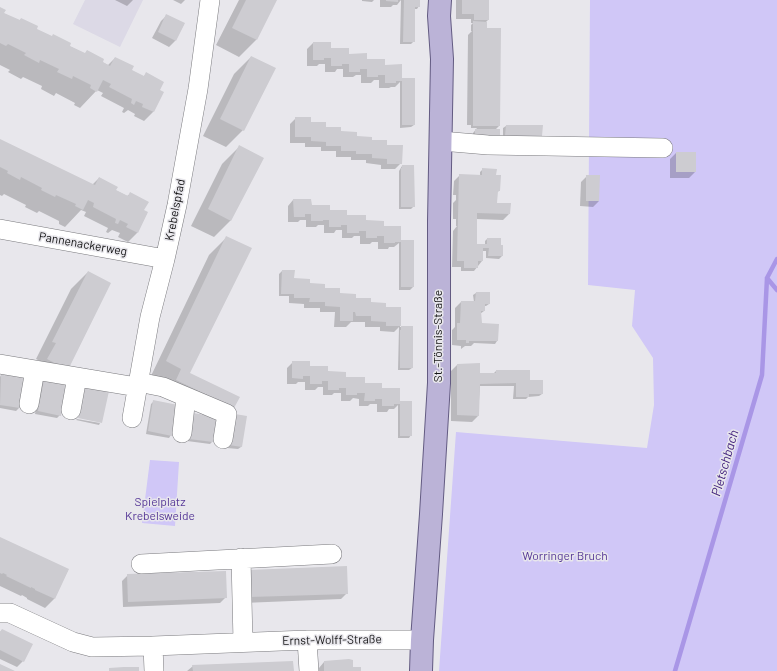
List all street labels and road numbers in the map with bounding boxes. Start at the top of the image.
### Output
street label: Krebelspfad [162,178,188,242]
street label: Pannenackerweg [38,229,128,259]
street label: St.-Tönnis-Straße [431,290,445,382]
street label: Ernst-Wolff-Straße [282,632,382,648]

